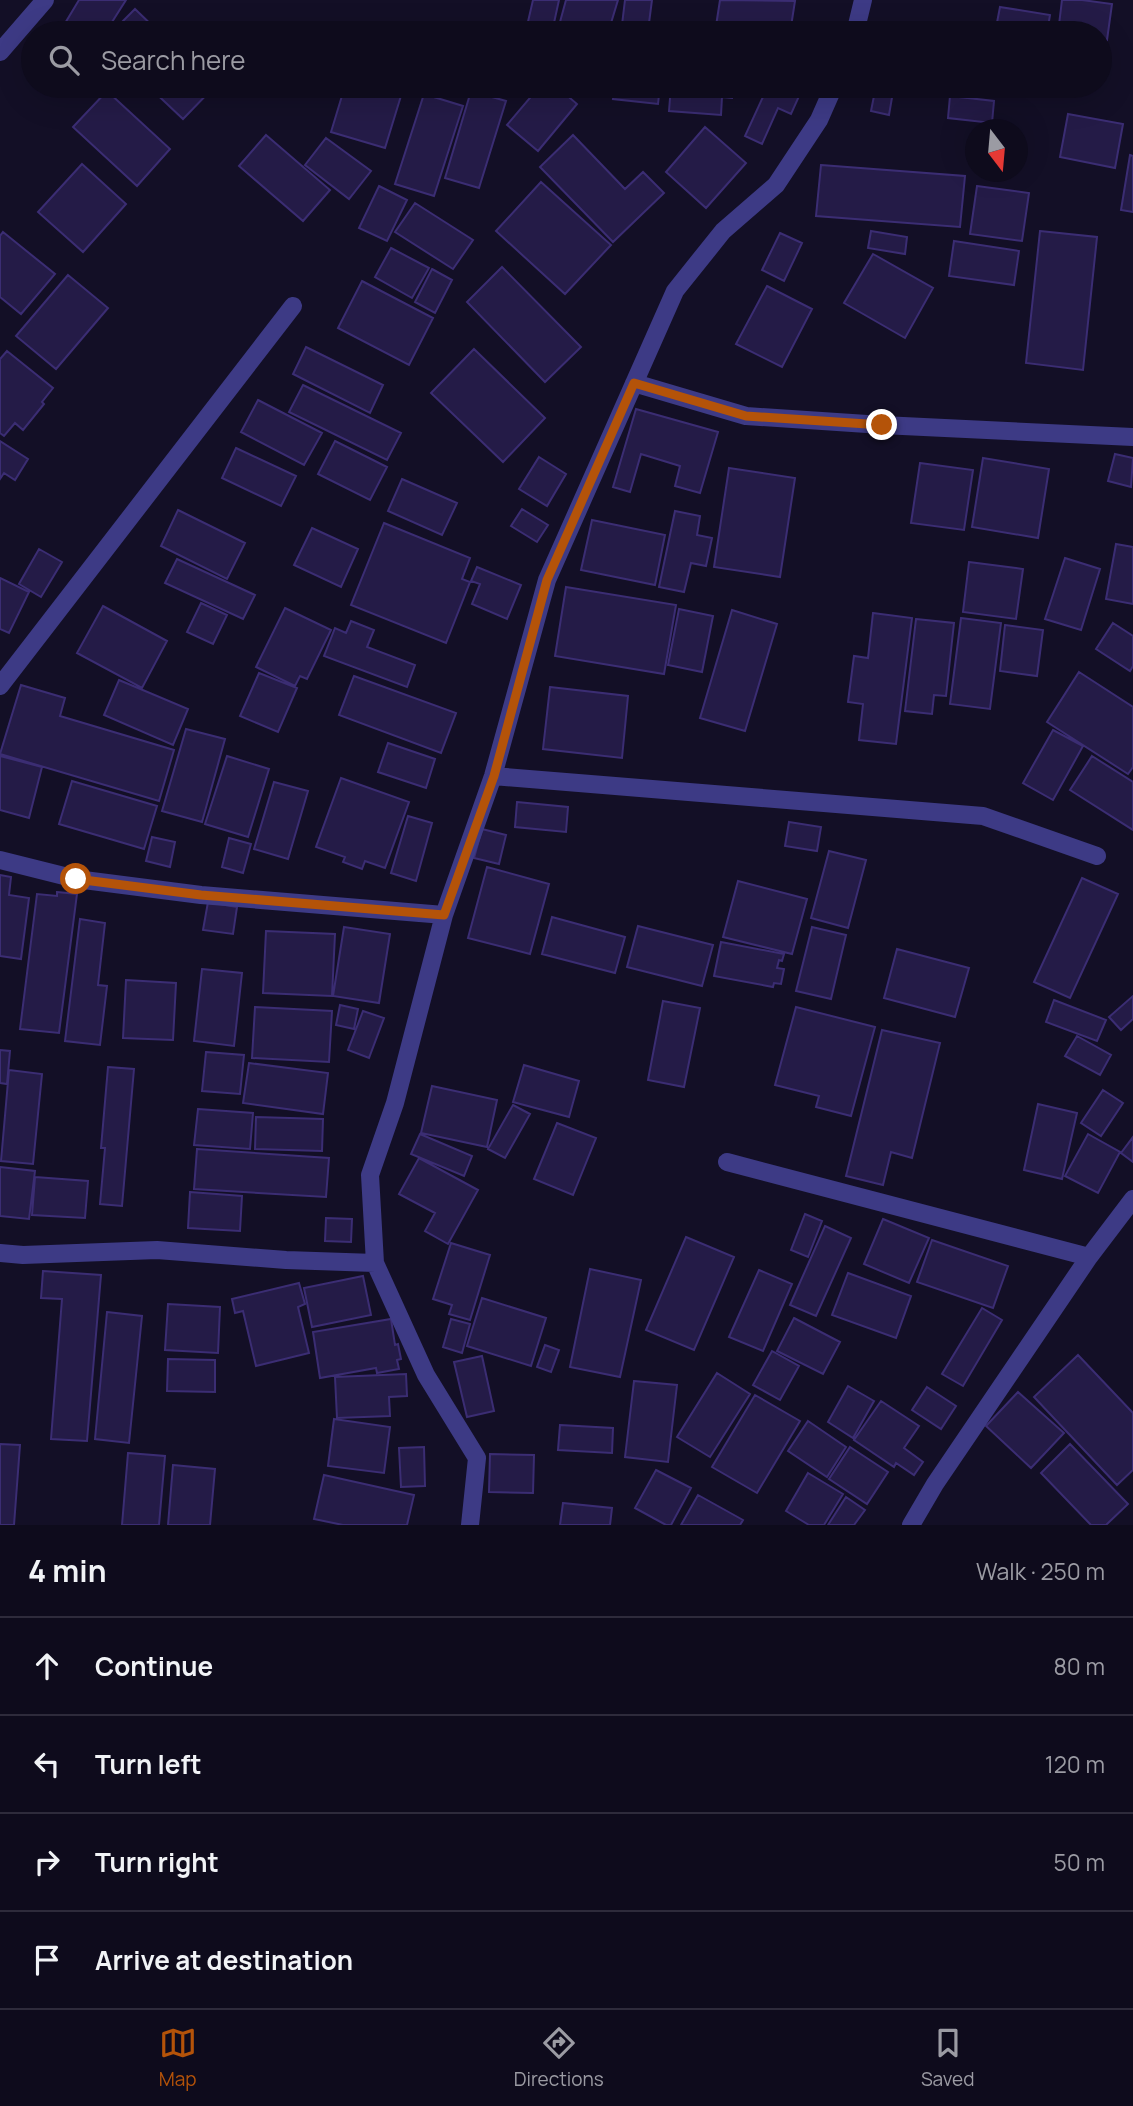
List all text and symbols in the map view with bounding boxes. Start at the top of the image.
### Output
search box [21,21,1112,98]
icon: search [45,41,83,79]
text: Search here [101,42,246,78]
north arrow [965,119,1028,182]
route end [866,409,897,440]
route start [60,863,91,894]
text: 4 min [28,1550,106,1591]
text: Walk · 250 m [976,1555,1105,1587]
icon: ahead [28,1647,66,1685]
text: Continue [95,1648,213,1684]
text: 80 m [1054,1650,1105,1682]
icon: left [28,1745,66,1783]
text: Turn left [95,1746,202,1782]
text: 120 m [1045,1748,1105,1780]
icon: right [28,1843,66,1881]
text: Turn right [95,1844,219,1880]
text: 50 m [1054,1846,1105,1878]
icon: arrive [28,1941,66,1979]
text: Arrive at destination [95,1942,353,1978]
tab: Map [159,2024,197,2092]
tab: Directions [514,2024,604,2092]
tab: Saved [921,2024,974,2092]

